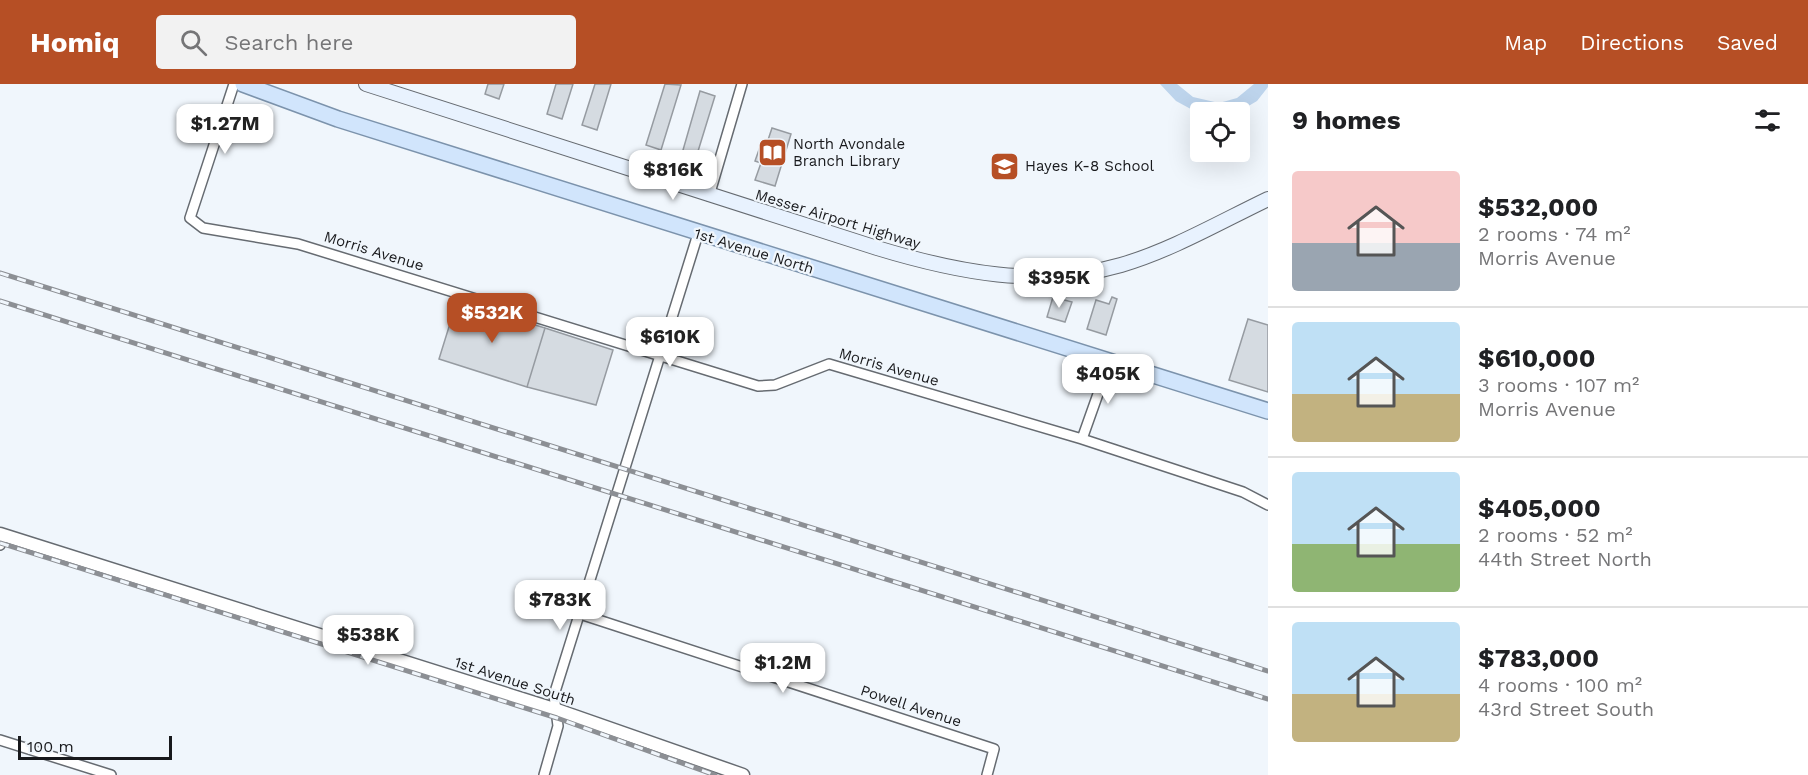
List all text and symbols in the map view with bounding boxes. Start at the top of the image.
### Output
search box [156,15,576,69]
text: Homiq [30,26,120,59]
icon: search [177,26,210,59]
text: Search here [225,30,353,55]
text: Map [1504,30,1547,55]
text: Directions [1580,30,1684,55]
text: Saved [1717,30,1778,55]
map controls [1190,102,1250,162]
button: locate [1190,102,1250,162]
pin: $1.27M [176,104,274,155]
icon: filters [1751,104,1784,137]
text: 9 homes [1292,105,1401,135]
text: $1.27M [190,111,260,135]
place label: North Avondale Branch Library [793,135,905,170]
library icon: North Avondale Branch Library [756,137,788,169]
pin: $816K [631,150,715,201]
school or university icon: Hayes K-8 School [988,150,1020,182]
text: $816K [643,157,703,181]
place label: Hayes K-8 School [1025,157,1155,175]
street label: Messer Airport Highway [753,185,923,253]
text: $532,000 [1478,192,1598,222]
icon: home [1340,195,1412,267]
text: 2 rooms · 74 m² [1478,222,1631,246]
street label: 1st Avenue North [692,224,816,278]
street label: Morris Avenue [322,227,426,275]
text: Morris Avenue [1478,246,1616,270]
pin: $395K [1017,258,1101,309]
text: $395K [1028,265,1090,289]
pin: $532K [450,293,534,344]
text: $532K [461,300,523,324]
pin: $610K [628,317,712,368]
text: $610K [640,324,700,348]
text: $610,000 [1478,343,1595,373]
street label: Morris Avenue [837,344,941,390]
icon: home [1340,346,1412,418]
pin: $405K [1066,354,1150,405]
text: $405K [1076,361,1140,385]
text: 3 rooms · 107 m² [1478,373,1639,397]
text: Morris Avenue [1478,397,1616,421]
text: $405,000 [1478,493,1601,523]
icon: home [1340,496,1412,568]
text: 2 rooms · 52 m² [1478,523,1633,547]
text: 44th Street North [1478,547,1652,571]
pin: $783K [518,580,602,631]
text: $783K [529,587,591,611]
pin: $538K [326,615,410,666]
text: $538K [337,622,399,646]
pin: $1.2M [741,643,825,694]
text: $783,000 [1478,643,1599,673]
icon: home [1340,646,1412,718]
text: $1.2M [754,650,812,674]
street label: 1st Avenue South [452,653,578,709]
text: 4 rooms · 100 m² [1478,673,1642,697]
street label: Powell Avenue [858,681,964,731]
text: 43rd Street South [1478,697,1654,721]
scale bar [18,733,172,760]
text: 100 m [27,737,74,756]

